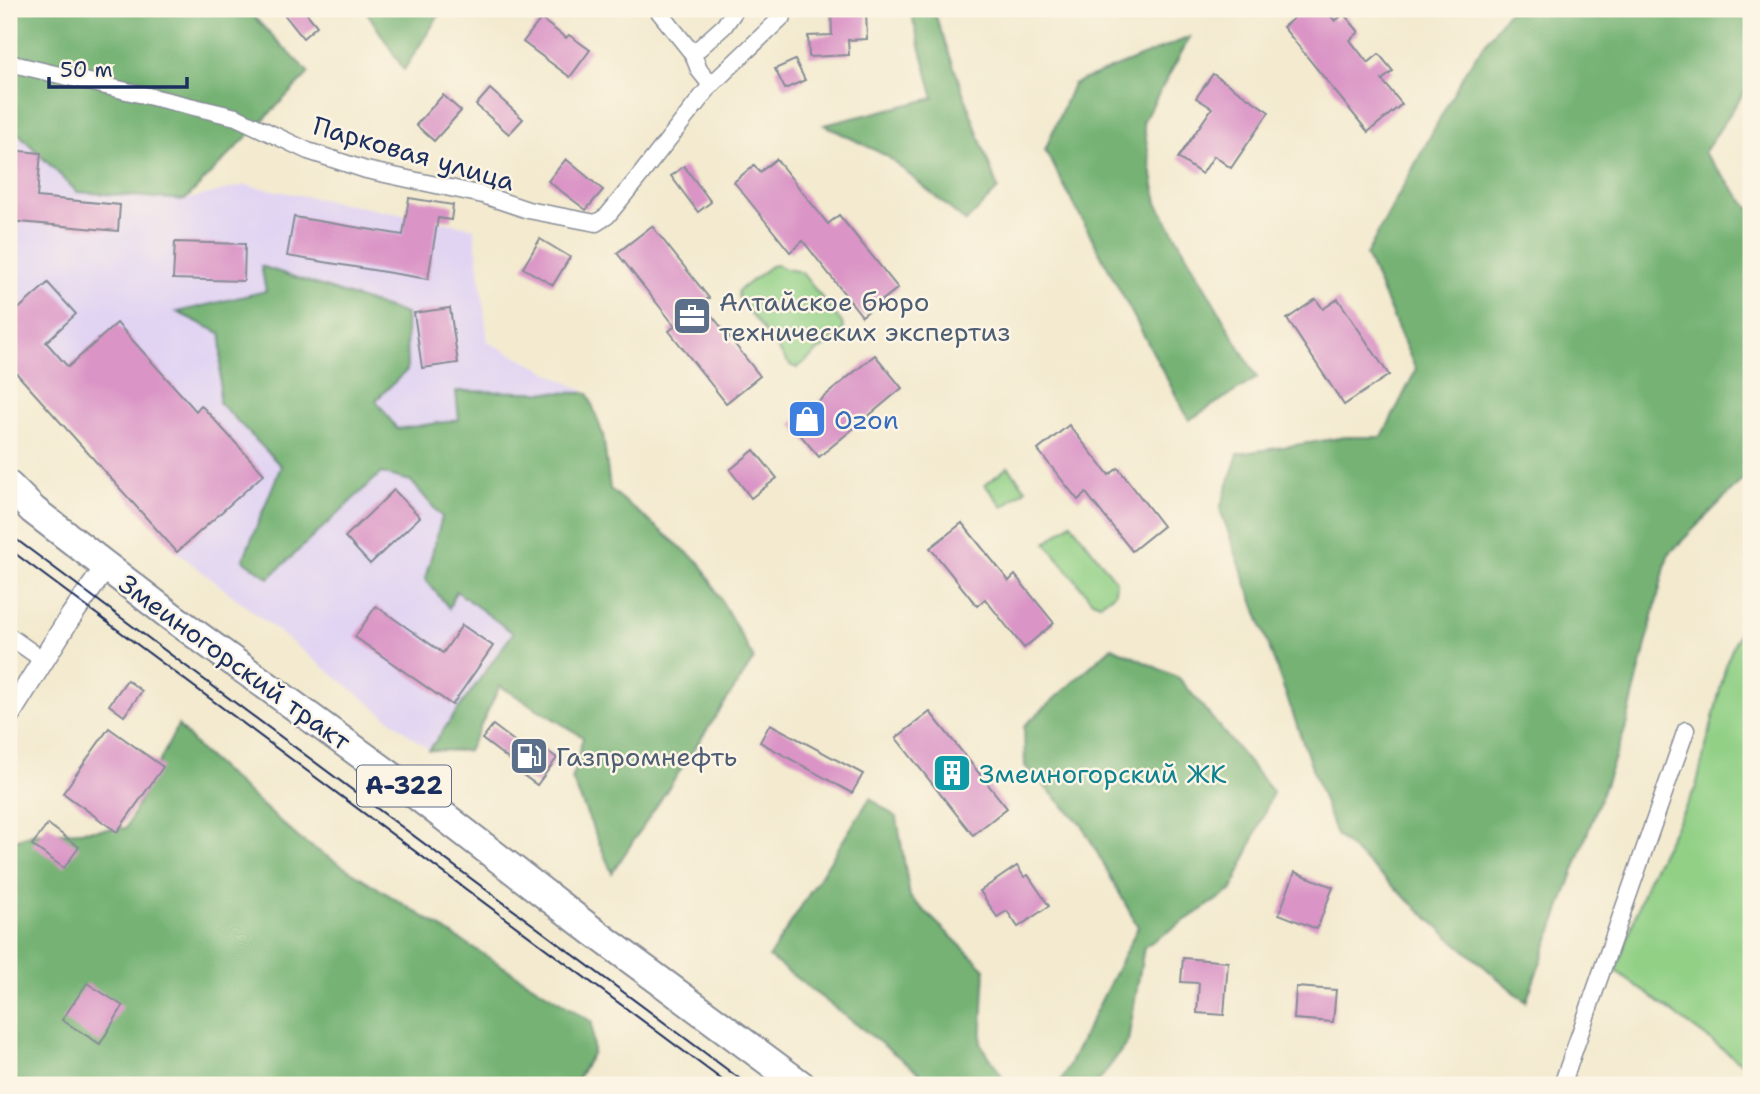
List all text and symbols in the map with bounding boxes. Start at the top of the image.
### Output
scale bar [49,46,187,90]
text: 50 m [60,56,113,84]
street label: Парковая улица [309,107,519,199]
place label: Алтайское бюро технических экспертиз [719,284,1010,349]
office icon: Алтайское бюро технических экспертиз [671,295,713,337]
shop icon: Ozon [786,398,828,440]
place label: Ozon [834,402,899,437]
street label: Змеиногорский тракт [112,566,359,759]
fuel station icon: Газпромнефть [508,735,550,777]
place label: Газпромнефть [556,739,737,774]
building icon: Змеиногорский ЖК [931,752,973,794]
place label: Змеиногорский ЖК [979,756,1227,791]
road number: А-322 [357,766,451,806]

